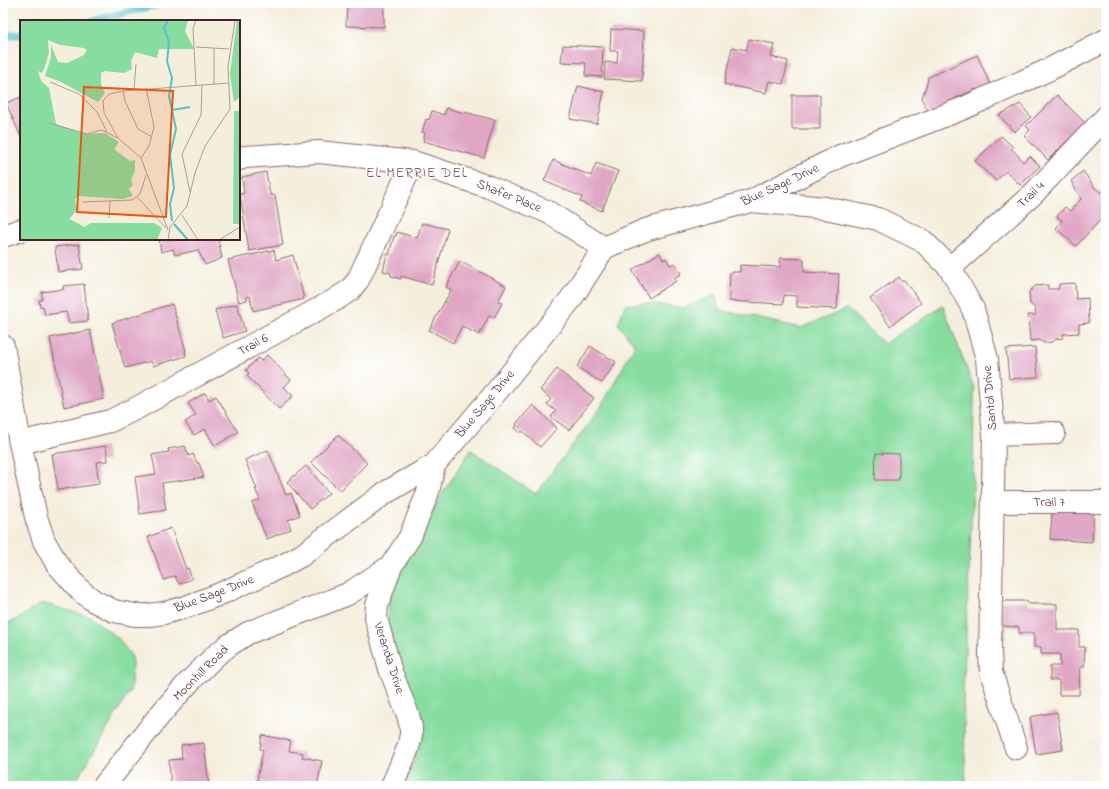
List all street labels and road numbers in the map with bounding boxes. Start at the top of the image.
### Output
street label: Blue Sage Drive [737,159,823,213]
street label: Shafer Place [474,174,544,218]
street label: Trail 4 [1013,177,1049,213]
street label: Trail 6 [234,329,272,361]
street label: Santol Drive [978,365,1002,431]
street label: Blue Sage Drive [450,366,520,444]
street label: Trail 7 [1033,493,1065,512]
street label: Blue Sage Drive [170,570,257,619]
street label: Veranda Drive [368,619,410,696]
street label: Moonhill Road [169,640,234,705]

